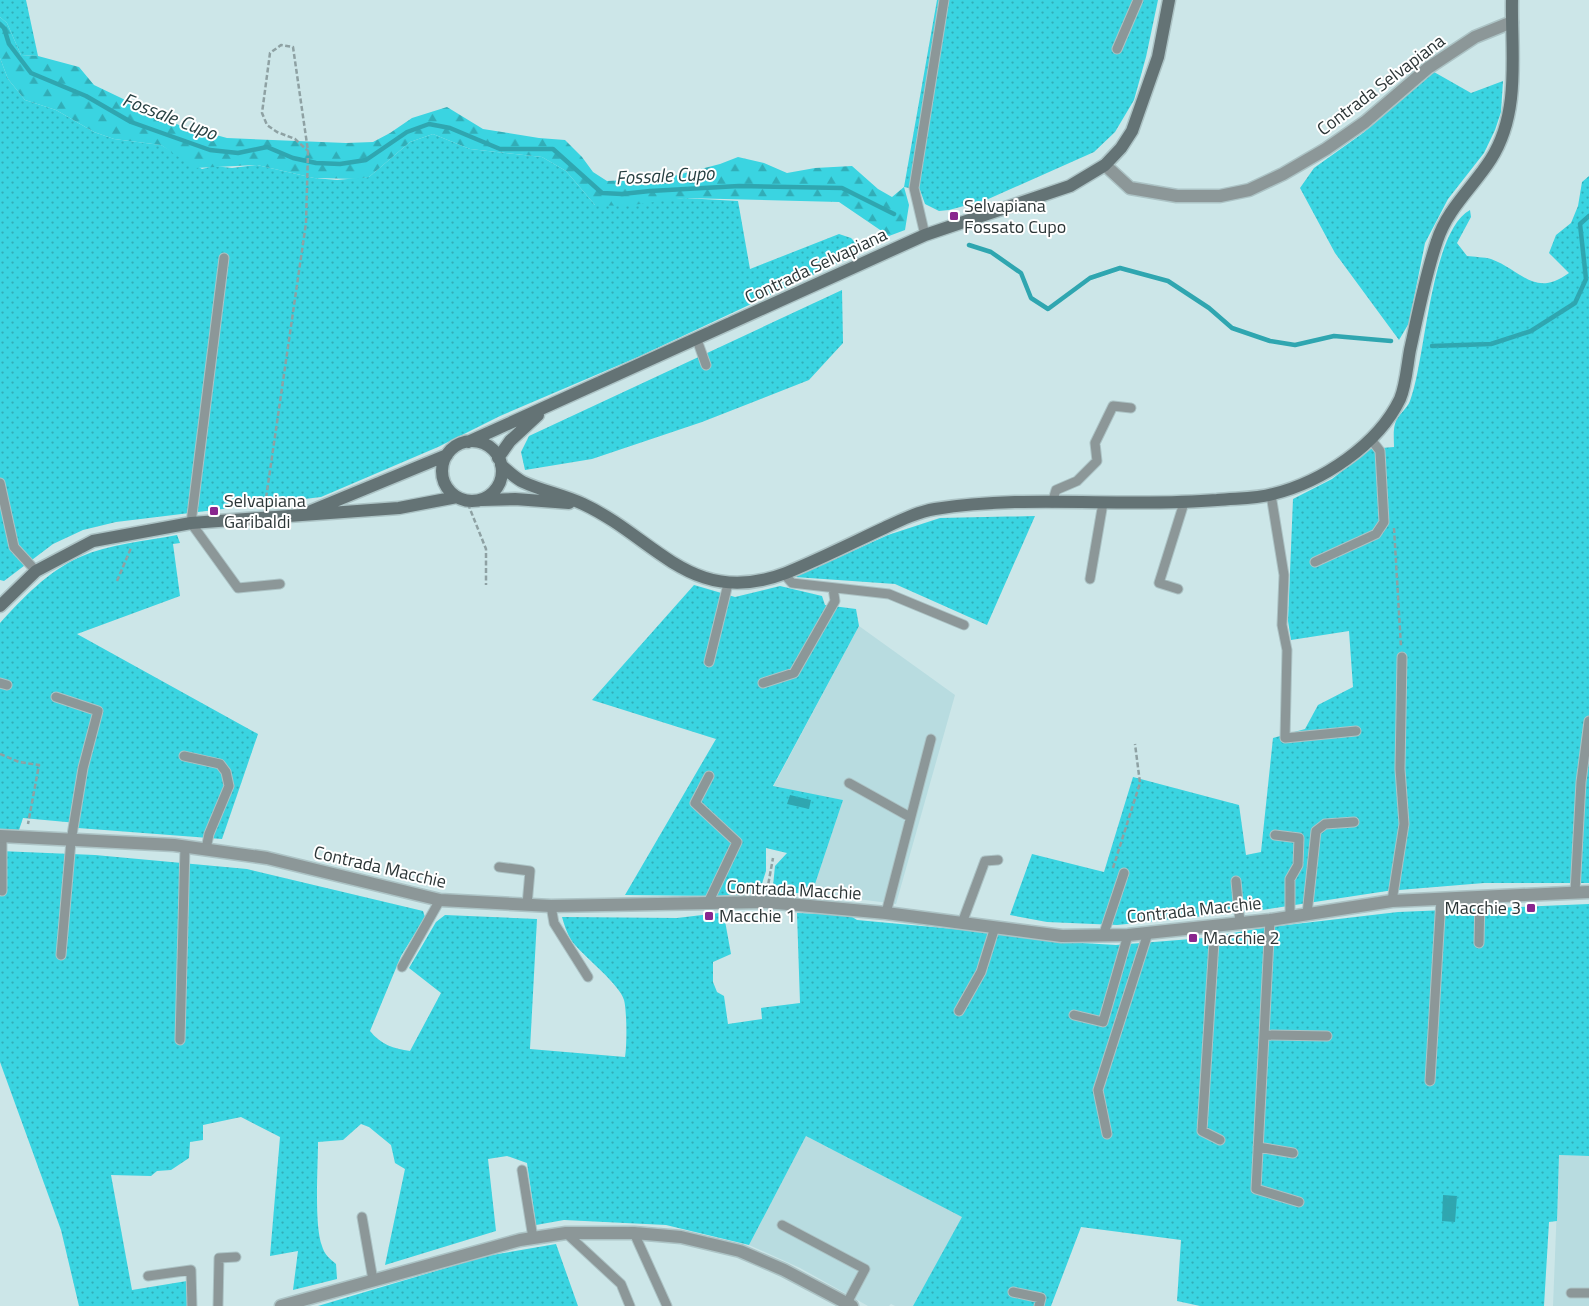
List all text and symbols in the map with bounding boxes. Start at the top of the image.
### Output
street label: Contrada Selvapiana [1311,27,1451,142]
water label: Fossale Cupo [119,84,222,147]
water label: Fossale Cupo [615,157,716,192]
place label: Selvapiana Fossato Cupo [964,192,1066,240]
marker: Selvapiana Fossato Cupo [948,210,960,222]
street label: Contrada Selvapiana [740,221,891,310]
place label: Selvapiana Garibaldi [224,487,306,535]
marker: Selvapiana Garibaldi [208,505,220,517]
street label: Contrada Macchie [311,838,449,895]
street label: Contrada Macchie [726,872,862,907]
street label: Contrada Macchie [1125,889,1263,930]
place label: Macchie 3 [1445,894,1521,921]
place label: Macchie 1 [719,902,795,929]
marker: Macchie 3 [1525,902,1537,914]
marker: Macchie 1 [703,910,715,922]
place label: Macchie 2 [1203,924,1279,951]
marker: Macchie 2 [1187,932,1199,944]

